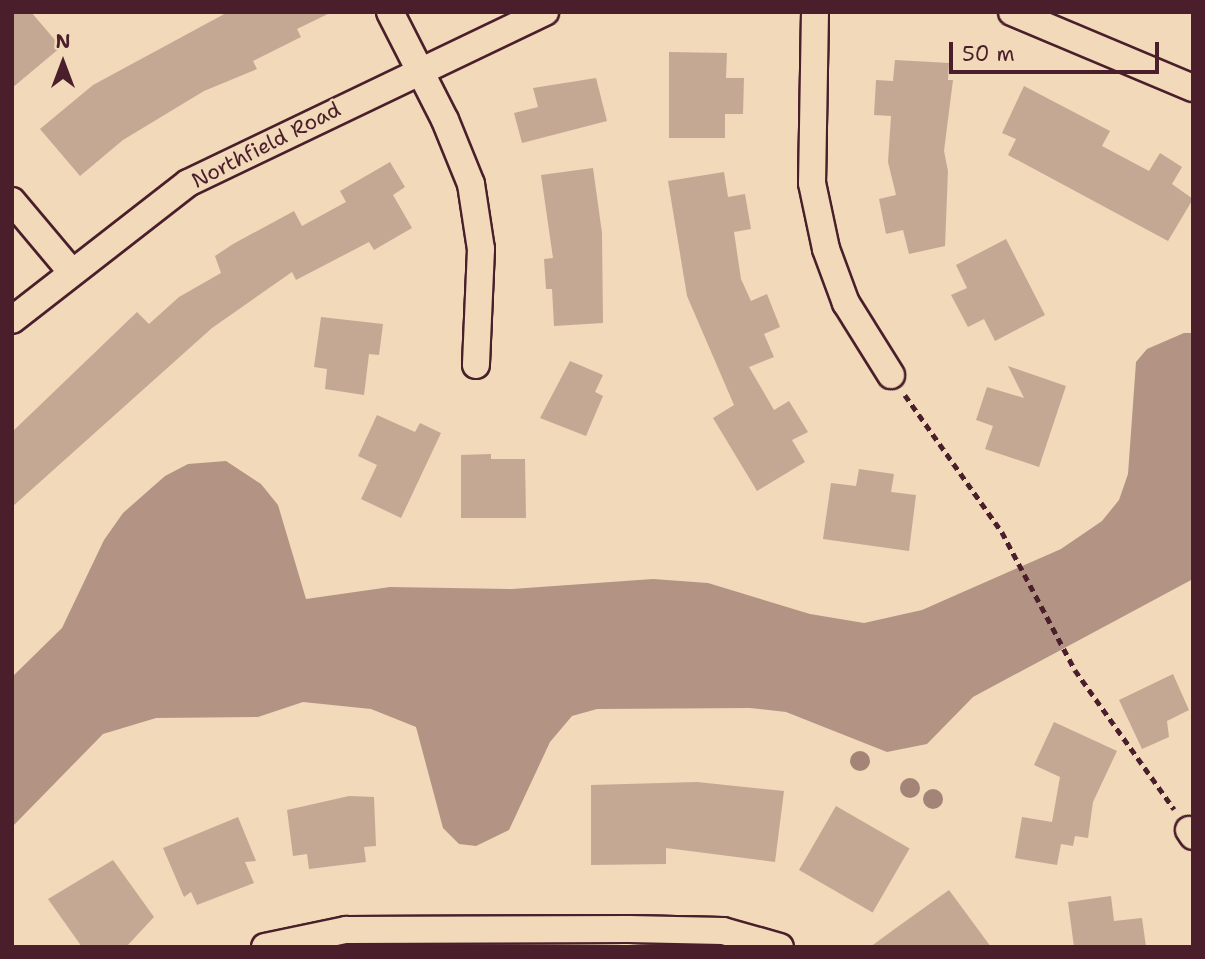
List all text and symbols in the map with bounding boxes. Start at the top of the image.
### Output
north arrow [28,28,98,98]
scale bar [953,28,1163,72]
text: N [55,29,71,54]
text: 50 m [962,40,1015,68]
street label: Northfield Road [187,97,345,193]

